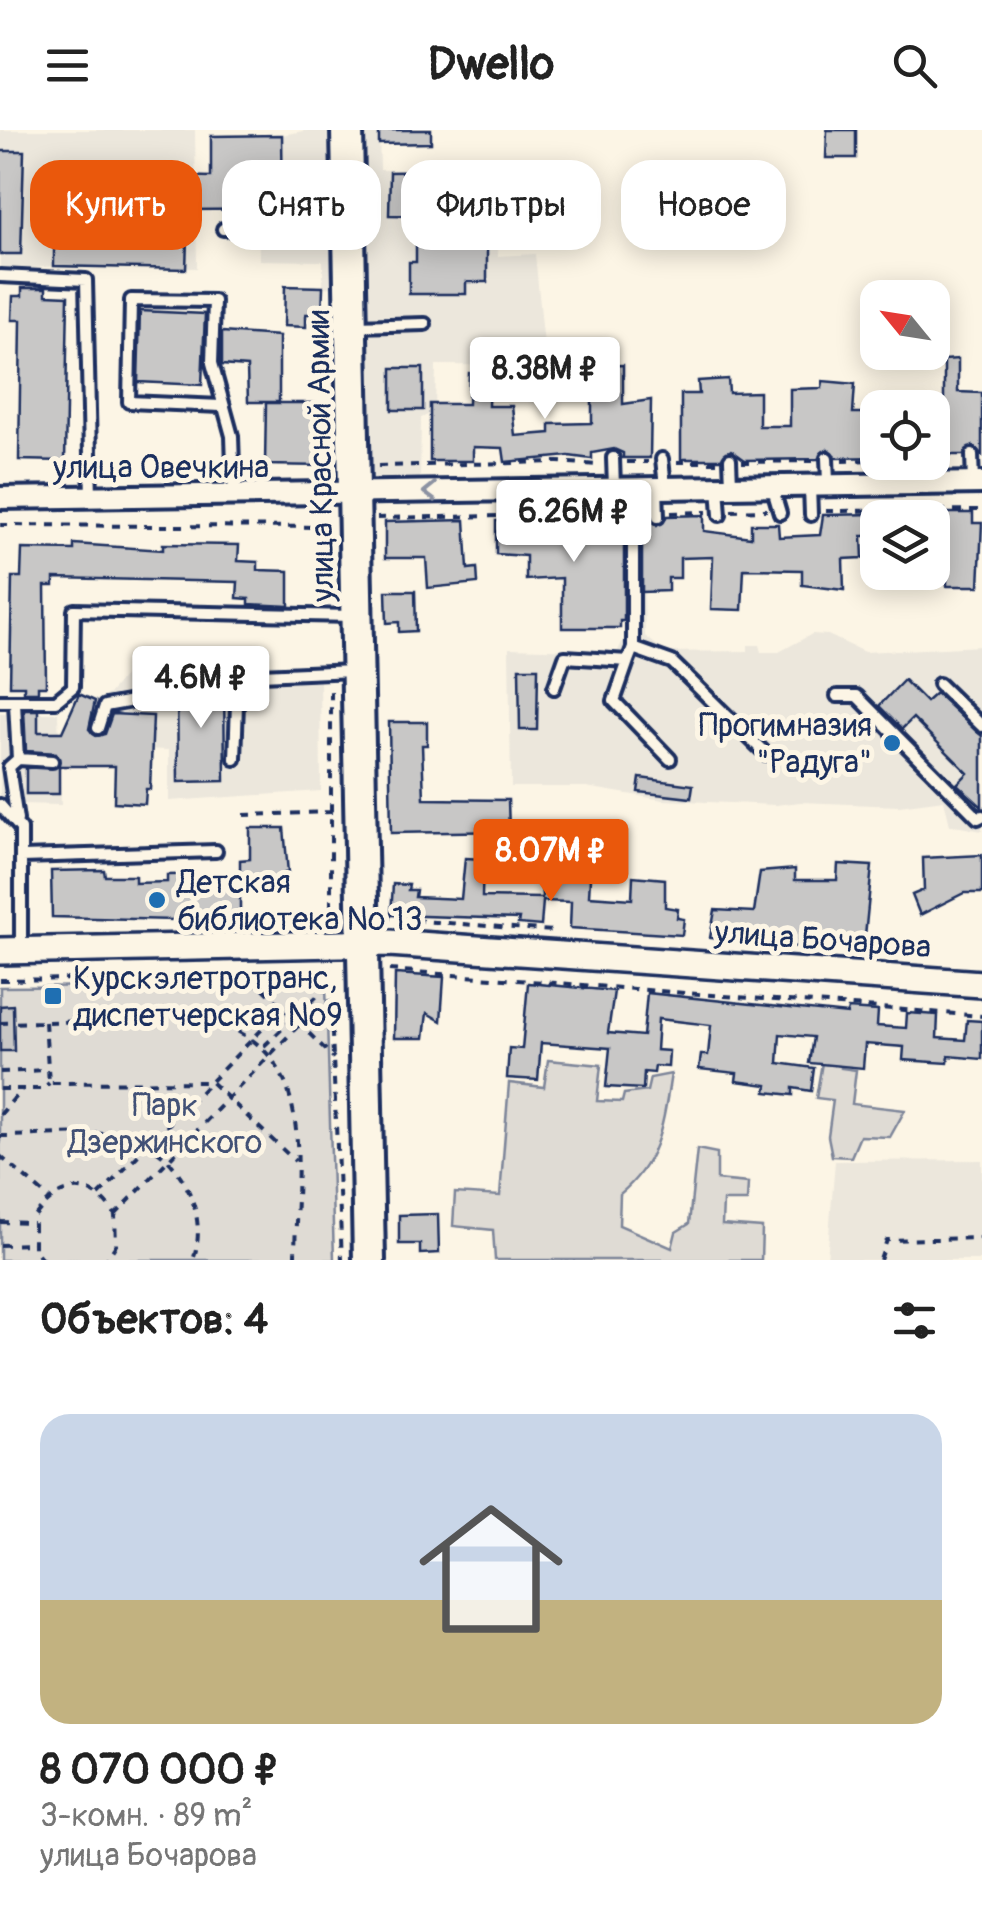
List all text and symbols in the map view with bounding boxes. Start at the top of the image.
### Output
text: Dwello [428,37,554,93]
icon: menu [40,38,95,93]
icon: search [887,38,942,93]
chip: Купить [30,160,202,250]
chip: Снять [222,160,381,250]
chip: Фильтры [401,160,601,250]
chip: Новое [621,160,786,250]
north arrow [860,280,950,370]
map controls [860,280,950,590]
street label: улица Красной Армии [298,310,344,603]
pin: 8.38M ₽ [453,337,637,422]
text: 8.38M ₽ [492,349,598,389]
button: locate [860,390,950,480]
street label: улица Овечкина [52,448,269,488]
pin: 6.26M ₽ [482,480,666,565]
one-way arrow [421,481,437,502]
text: 6.26M ₽ [518,492,630,532]
button: layers [860,500,950,590]
pin: 4.6M ₽ [120,646,282,731]
text: 4.6M ₽ [154,658,248,698]
place label: Прогимназия "Радуга" [699,706,872,783]
marker: Прогимназия "Радуга" [881,732,903,754]
pin: 8.07M ₽ [459,819,643,904]
text: 8.07M ₽ [495,831,607,871]
place label: Детская библиотека № 13 [176,863,423,940]
marker: Детская библиотека № 13 [146,889,168,911]
street label: улица Бочарова [712,912,933,968]
place label: Курскэлетротранс, диспетчерская №9 [73,959,343,1036]
marker: Курскэлетротранс, диспетчерская №9 [42,985,64,1007]
park label: Парк Дзержинского [67,1086,262,1163]
icon: filters [887,1293,942,1348]
text: Объектов: 4 [40,1294,268,1346]
icon: home [401,1479,581,1659]
text: 8 070 000 ₽ [40,1744,279,1796]
text: 3-комн. · 89 m² [40,1796,252,1836]
text: улица Бочарова [40,1836,257,1876]

